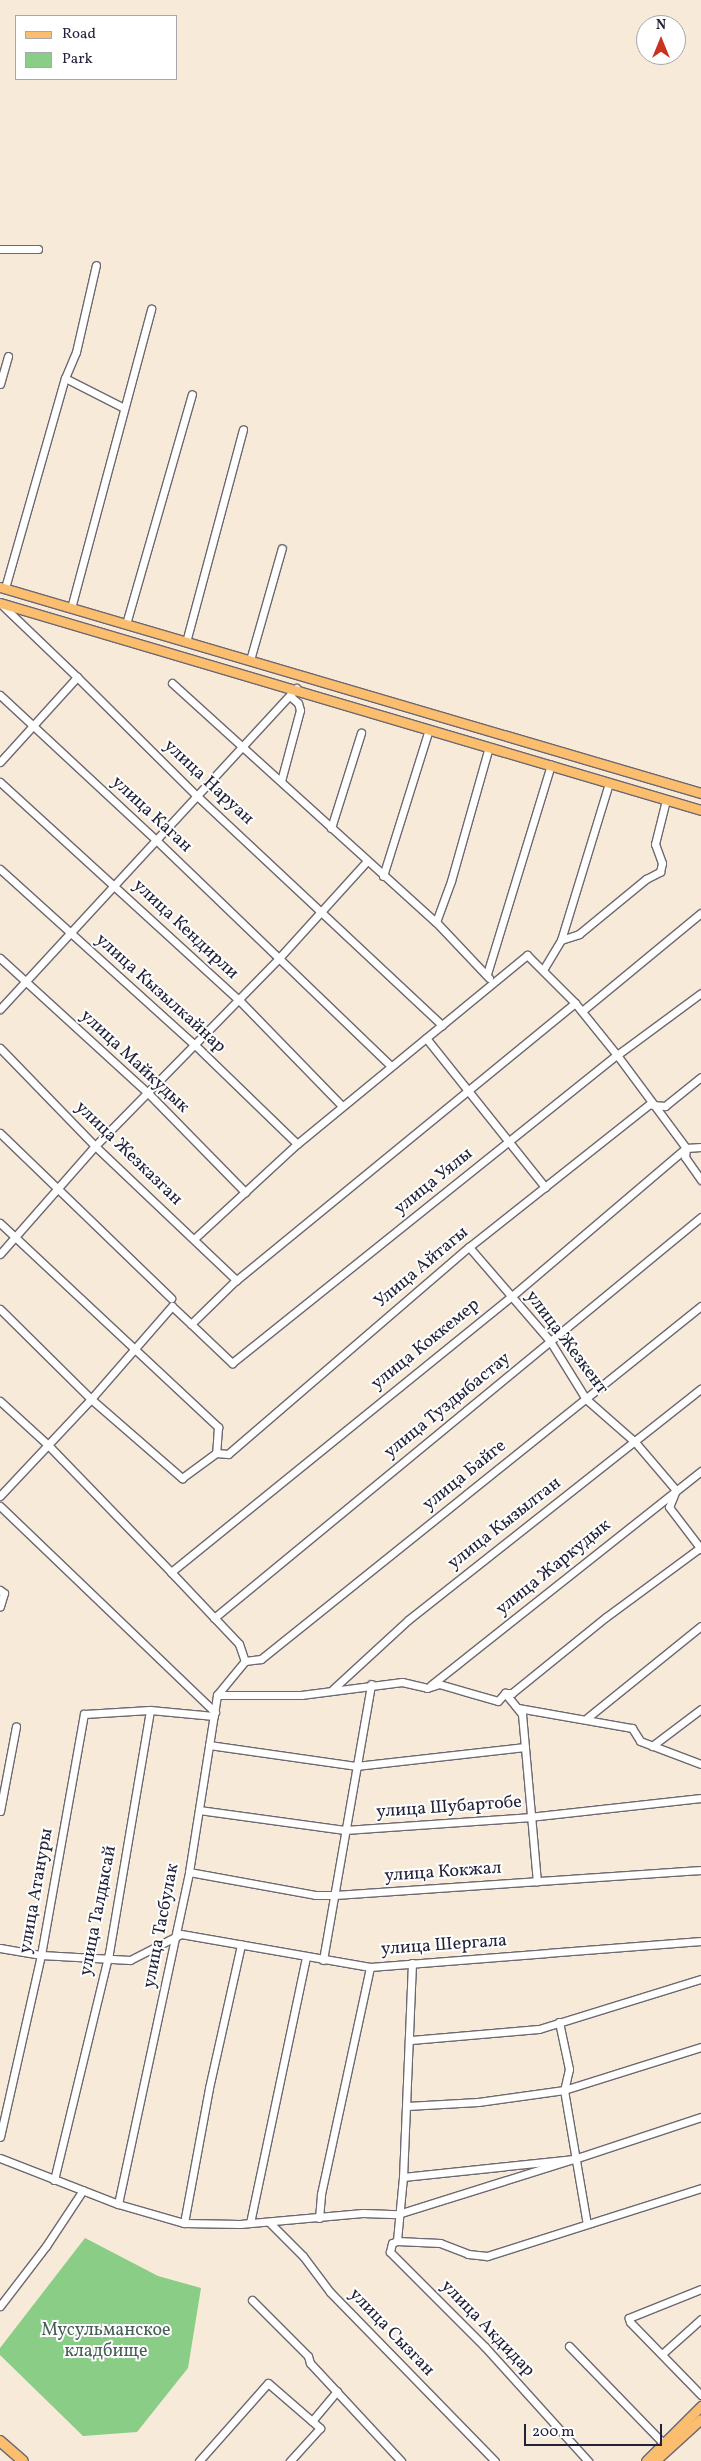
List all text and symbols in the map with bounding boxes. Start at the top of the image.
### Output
legend [15,15,178,80]
north arrow [636,15,686,65]
text: N [656,16,666,35]
text: Road [62,24,96,45]
text: Park [62,49,93,70]
street label: улица Наруан [158,736,258,830]
street label: улица Каган [106,772,196,858]
street label: улица Кендирли [128,875,242,985]
street label: улица Кызылкайнар [90,930,230,1058]
street label: улица Майкудык [75,1006,193,1118]
street label: улица Жезказган [70,1097,186,1211]
street label: улица Уялы [390,1144,478,1220]
street label: Улица Айтагы [371,1223,473,1313]
street label: улица Жезкент [520,1287,612,1399]
street label: улица Коккемер [367,1295,485,1395]
street label: улица Туздыбастау [380,1348,516,1464]
street label: улица Байге [419,1436,511,1516]
street label: улица Кызылтан [444,1473,566,1575]
street label: улица Жаркудык [492,1515,616,1621]
street label: улица Шубартобе [375,1792,523,1824]
street label: улица Атануры [15,1827,59,1955]
street label: улица Талдысай [76,1844,122,1978]
street label: улица Кокжал [384,1858,502,1888]
street label: улица Тасбулак [139,1862,185,1990]
street label: улица Шергала [380,1931,508,1961]
street label: улица Акдидар [435,2276,539,2382]
street label: улица Сызган [344,2285,438,2381]
park label: Мусульманское кладбище [41,2321,171,2364]
scale bar [526,2414,664,2446]
text: 200 m [532,2422,575,2443]

